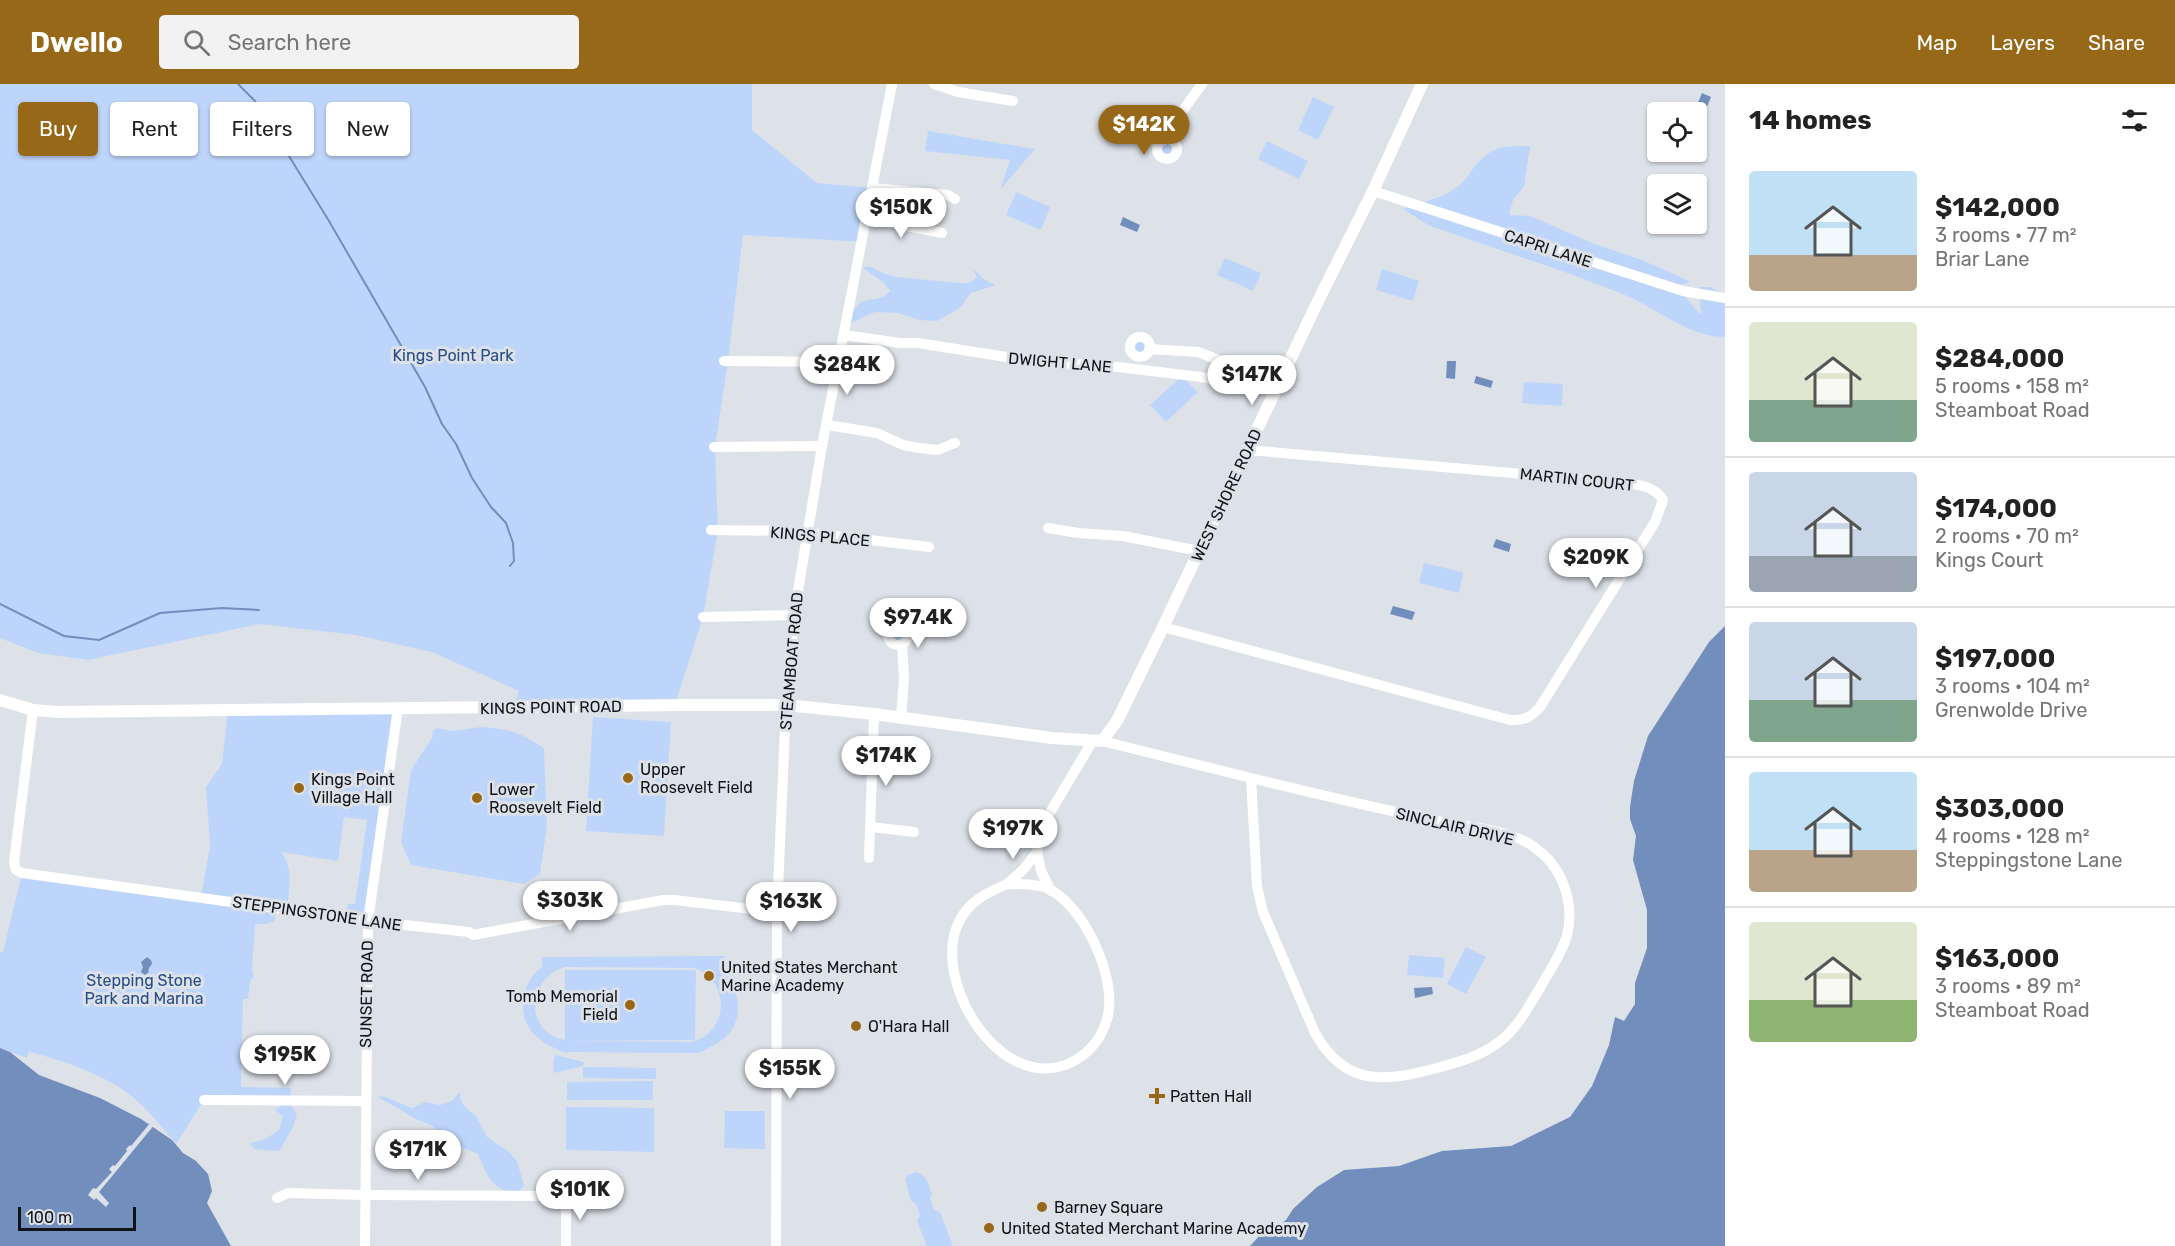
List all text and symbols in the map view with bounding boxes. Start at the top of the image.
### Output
search box [159,15,579,69]
text: Dwello [30,26,123,59]
icon: search [180,26,213,59]
text: Search here [228,29,351,56]
text: Map [1916,30,1957,55]
text: Layers [1990,30,2055,55]
text: Share [2088,30,2145,55]
chip: Buy [18,102,98,156]
chip: Rent [110,102,198,156]
chip: Filters [210,102,314,156]
chip: New [326,102,410,156]
map controls [1647,102,1707,234]
button: locate [1647,102,1707,162]
icon: filters [2118,104,2151,137]
pin: $142K [1102,105,1186,156]
text: 14 homes [1749,105,1872,136]
text: $142K [1112,112,1176,136]
button: layers [1647,174,1707,234]
pin: $150K [859,188,943,239]
text: $142,000 [1935,192,2060,223]
text: $150K [869,195,933,219]
icon: home [1797,195,1869,267]
text: 3 rooms · 77 m² [1935,223,2077,247]
street label: CAPRI LANE [1502,225,1594,272]
text: Briar Lane [1935,247,2030,271]
text: $284,000 [1935,343,2065,374]
pin: $284K [805,345,889,396]
park label: Kings Point Park [392,346,514,365]
icon: home [1797,346,1869,418]
street label: DWIGHT LANE [1007,349,1112,376]
text: $284K [814,352,880,376]
pin: $147K [1210,355,1294,406]
text: $147K [1221,362,1283,386]
text: 5 rooms · 158 m² [1935,374,2089,398]
text: Steamboat Road [1935,398,2090,422]
street label: WEST SHORE ROAD [1187,426,1266,565]
street label: MARTIN COURT [1519,464,1635,495]
text: $174,000 [1935,493,2057,524]
icon: home [1797,496,1869,568]
street label: KINGS PLACE [769,523,871,550]
text: 2 rooms · 70 m² [1935,524,2079,548]
pin: $209K [1554,538,1638,589]
text: $209K [1563,545,1629,569]
text: Kings Court [1935,548,2043,572]
street label: STEAMBOAT ROAD [776,591,807,731]
pin: $97.4K [869,598,967,649]
text: $97.4K [884,605,952,629]
text: $197,000 [1935,643,2055,674]
icon: home [1797,646,1869,718]
text: 3 rooms · 104 m² [1935,674,2090,698]
street label: KINGS POINT ROAD [480,697,622,718]
text: Grenwolde Drive [1935,698,2087,722]
pin: $174K [844,736,928,787]
text: $174K [855,743,917,767]
place label: Upper Roosevelt Field [640,760,753,797]
place label: Kings Point Village Hall [311,770,395,807]
marker: Upper Roosevelt Field [621,771,635,785]
place label: Lower Roosevelt Field [489,780,602,817]
marker: Kings Point Village Hall [292,781,306,795]
marker: Lower Roosevelt Field [470,791,484,805]
text: $303,000 [1935,793,2064,824]
icon: home [1797,796,1869,868]
street label: SINCLAIR DRIVE [1394,804,1516,849]
pin: $197K [971,809,1055,860]
text: $197K [983,816,1043,840]
text: 4 rooms · 128 m² [1935,824,2090,848]
text: Steppingstone Lane [1935,848,2123,872]
pin: $303K [528,881,612,932]
pin: $163K [749,882,833,933]
text: $303K [537,888,603,912]
text: $163K [760,889,822,913]
street label: STEPPINGSTONE LANE [231,892,403,935]
street label: SUNSET ROAD [356,940,377,1048]
text: $163,000 [1935,943,2059,974]
icon: home [1797,946,1869,1018]
place label: United States Merchant Marine Academy [721,958,898,995]
marker: United States Merchant Marine Academy [702,969,716,983]
park label: Stepping Stone Park and Marina [84,971,204,1008]
text: 3 rooms · 89 m² [1935,974,2081,998]
place label: Tomb Memorial Field [506,987,618,1024]
marker: Tomb Memorial Field [623,998,637,1012]
text: Steamboat Road [1935,998,2090,1022]
place label: O'Hara Hall [868,1017,949,1036]
marker: O'Hara Hall [849,1019,863,1033]
pin: $195K [243,1035,327,1086]
text: $195K [254,1042,316,1066]
pin: $155K [748,1049,832,1100]
text: $155K [759,1056,821,1080]
marker: Patten Hall [1148,1087,1166,1105]
place label: Patten Hall [1170,1087,1252,1106]
pin: $171K [376,1130,460,1181]
text: $171K [389,1137,447,1161]
pin: $101K [538,1170,622,1221]
text: $101K [550,1177,610,1201]
place label: Barney Square [1054,1198,1163,1217]
marker: Barney Square [1035,1200,1049,1214]
scale bar [18,1204,136,1232]
text: 100 m [27,1208,72,1227]
place label: United Stated Merchant Marine Academy [1001,1219,1306,1238]
marker: United Stated Merchant Marine Academy [982,1221,996,1235]

